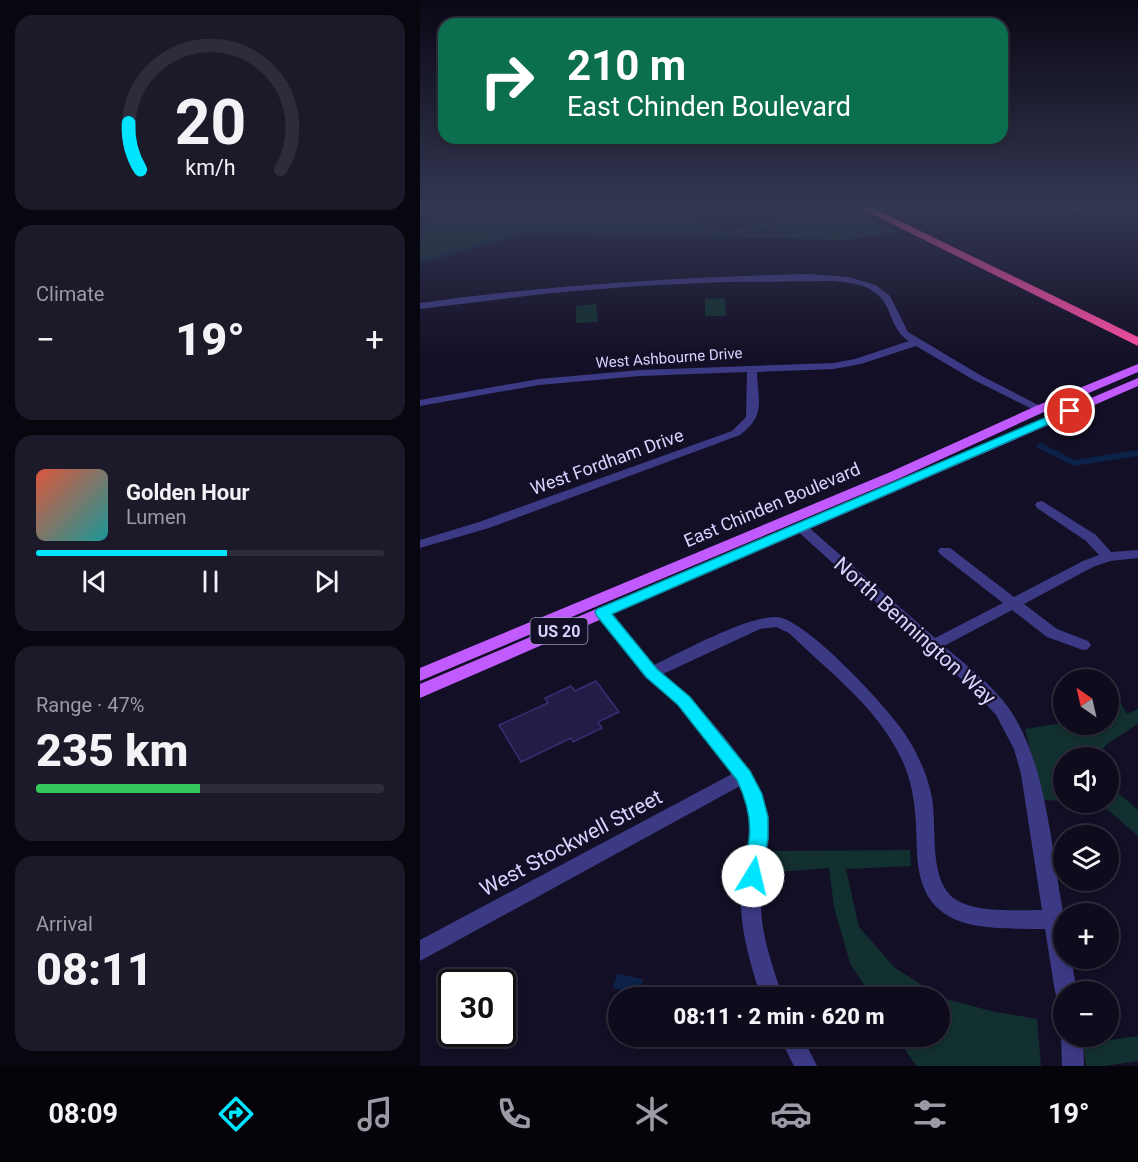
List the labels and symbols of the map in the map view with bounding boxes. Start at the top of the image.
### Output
street label: West Ashbourne Drive [595,344,743,372]
pin [1044,385,1095,436]
street label: West Fordham Drive [527,424,686,499]
street label: East Chinden Boulevard [681,458,863,551]
street label: North Bennington Way [829,552,1001,710]
road number: US 20 [530,618,588,644]
north arrow [1053,669,1119,735]
street label: West Stockwell Street [476,785,666,901]
position arrow [721,844,785,908]
speed limit sign: 30 [438,969,516,1047]

